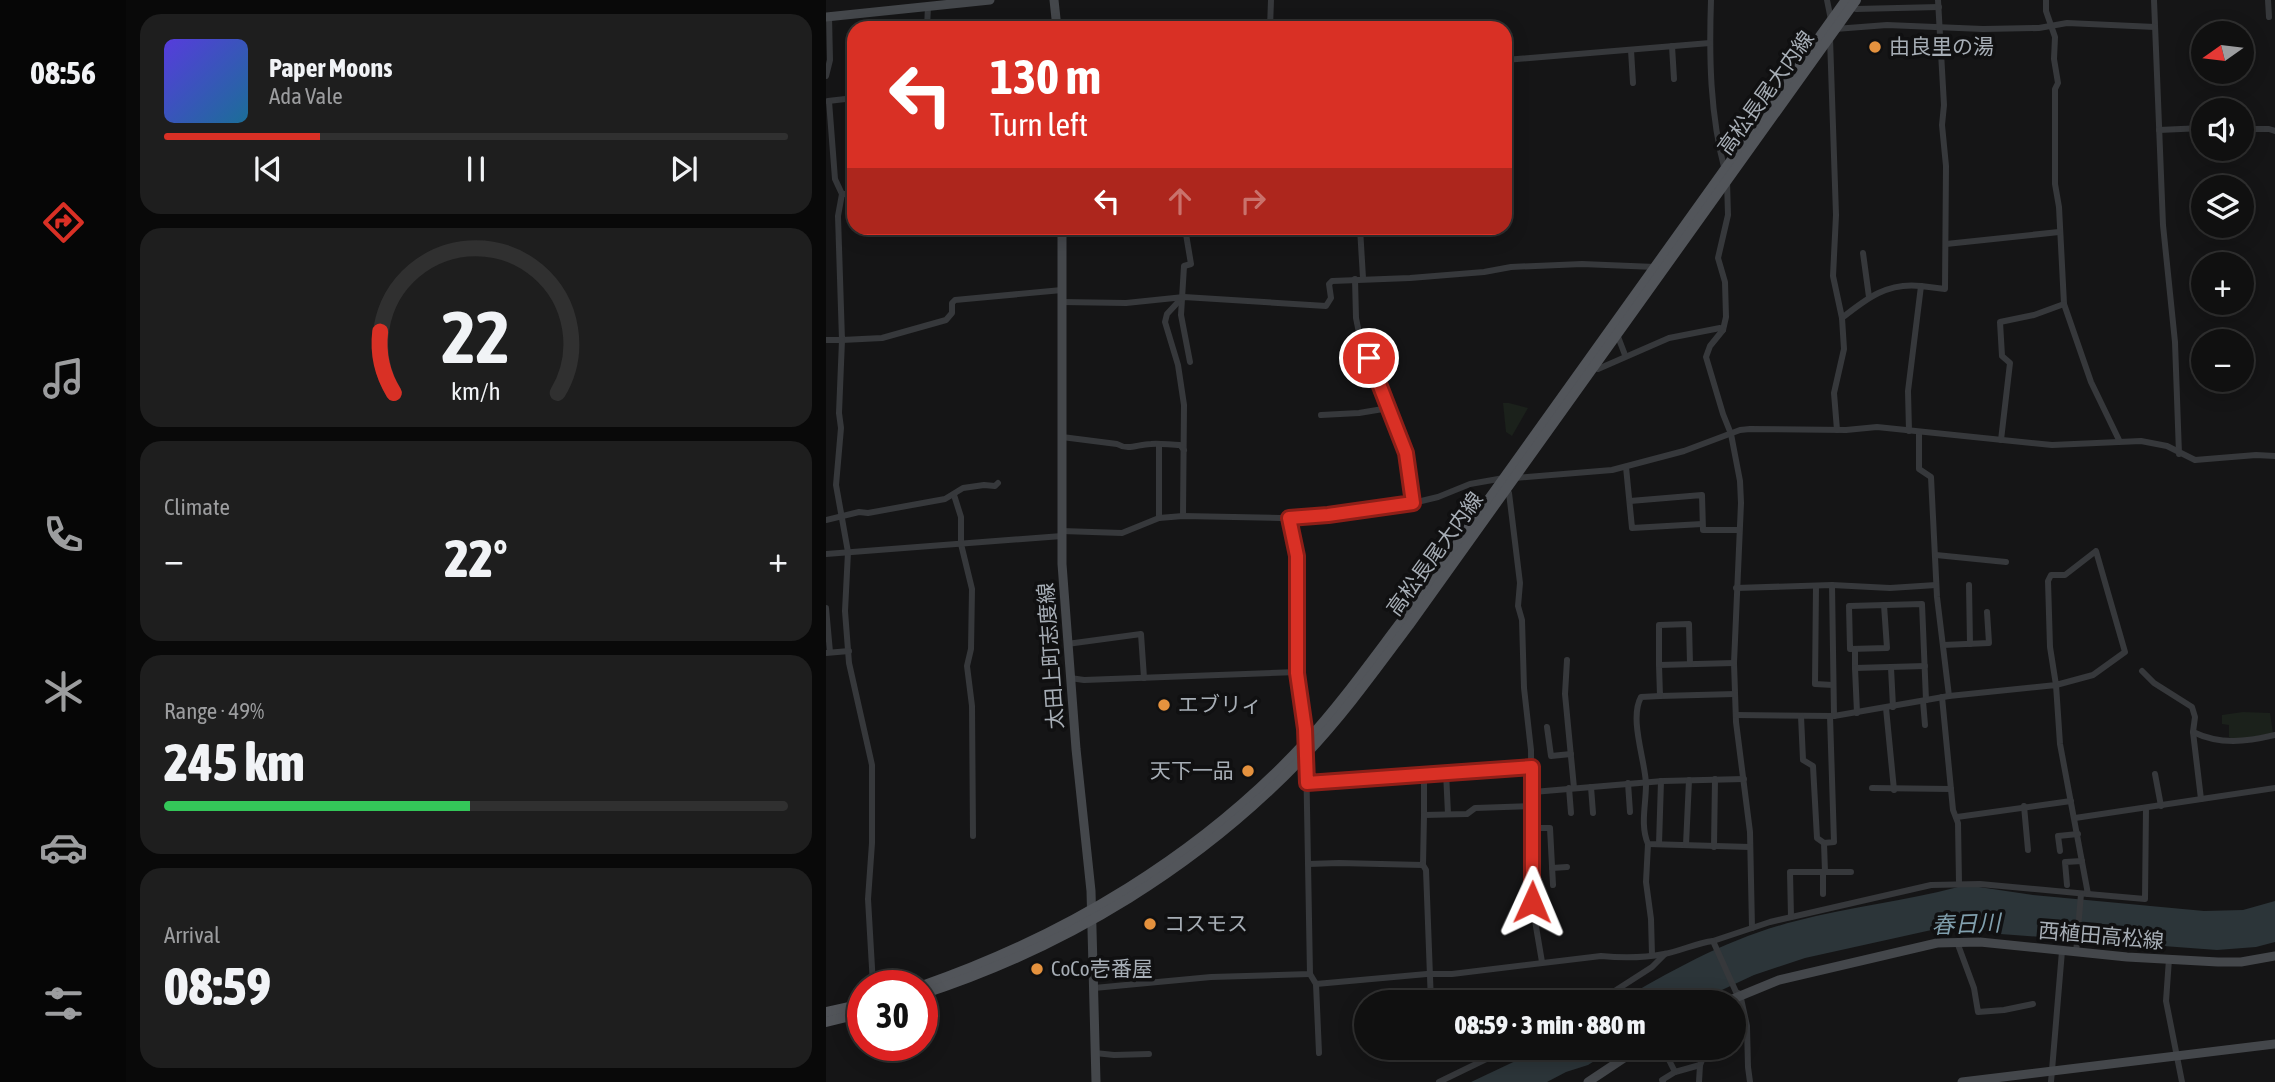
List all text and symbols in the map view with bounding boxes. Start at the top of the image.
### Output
north arrow [2191,21,2254,84]
map controls [2191,21,2254,392]
street label: 高松長尾大内線 [1712,26,1818,159]
place label: 由良里の湯 [1889,34,1994,58]
marker: 由良里の湯 [1867,39,1883,55]
text: 130 m [990,48,1101,104]
icon: left [875,49,966,140]
text: Paper Moons [269,53,392,83]
text: 08:56 [30,54,96,91]
text: Ada Vale [269,83,343,109]
button: sound [2191,98,2254,161]
text: Turn left [990,106,1088,143]
icon: previous [249,150,287,188]
icon: pause [457,150,495,188]
icon: next [665,150,703,188]
button: layers [2191,175,2254,238]
icon: left [1088,182,1126,220]
icon: ahead [1161,182,1199,220]
icon: right [1234,182,1272,220]
icon: directions [39,198,88,247]
button: + [2191,252,2254,315]
text: 22 [442,296,510,379]
pin [1339,328,1399,388]
button: − [2191,329,2254,392]
icon: arrive [1350,339,1388,377]
icon: music [39,354,88,403]
text: km/h [451,377,501,405]
street label: 高松長尾大内線 [1381,487,1487,620]
text: Climate [164,494,230,520]
icon: phone [39,510,88,559]
text: 22° [444,528,508,588]
text: − [164,537,184,580]
text: + [768,537,788,580]
street label: 太田上町志度線 [1033,582,1067,730]
icon: climate [39,667,88,716]
place label: エブリィ [1178,692,1262,716]
marker: エブリィ [1156,697,1172,713]
text: Range · 49% [164,698,264,724]
text: 245 km [164,732,305,792]
place label: 天下一品 [1150,758,1234,782]
marker: 天下一品 [1240,763,1256,779]
icon: car [39,823,88,872]
position arrow [1495,865,1569,939]
water label: 春日川 [1931,910,2004,938]
place label: コスモス [1164,911,1248,935]
marker: コスモス [1142,916,1158,932]
street label: 西植田高松線 [2037,918,2165,952]
text: Arrival [164,922,220,948]
text: 08:59 [164,956,271,1016]
place label: CoCo壱番屋 [1051,956,1153,980]
marker: CoCo壱番屋 [1029,961,1045,977]
speed limit sign: 30 [847,970,938,1061]
icon: filters [39,979,88,1028]
text: 08:59 · 3 min · 880 m [1455,1010,1645,1040]

